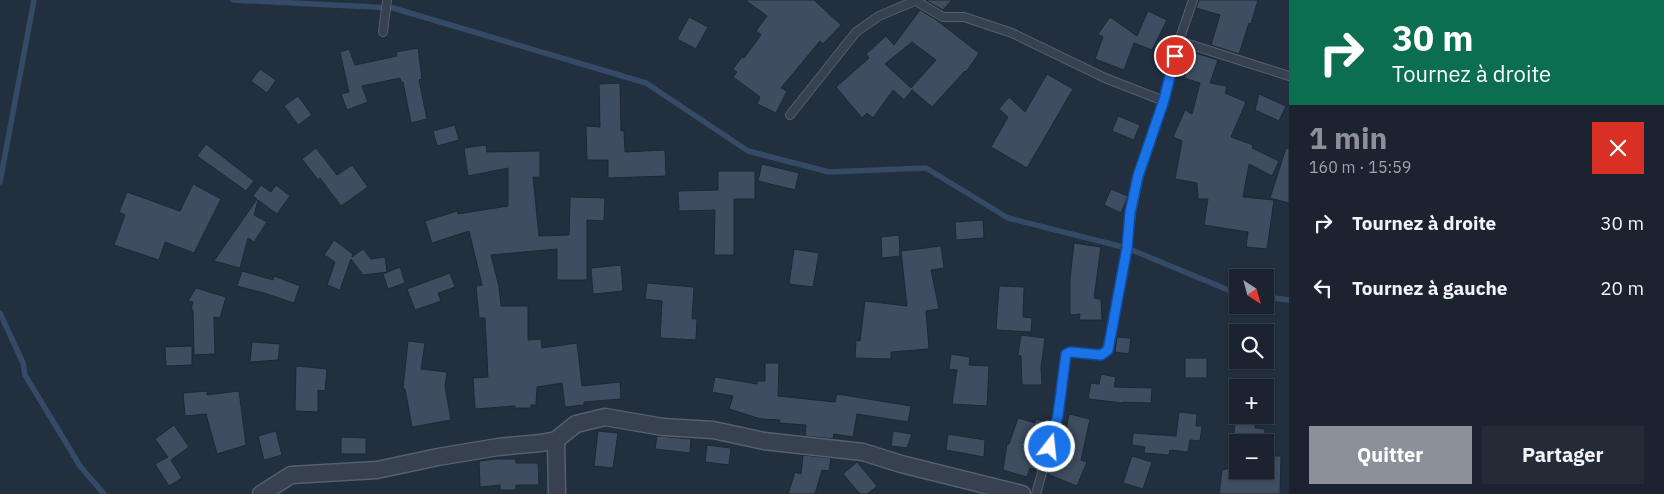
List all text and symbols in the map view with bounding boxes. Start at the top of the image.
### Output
text: 30 m [1392,15,1474,61]
icon: right [1309,20,1374,85]
pin [1154,35,1196,77]
icon: arrive [1161,42,1189,70]
text: Tournez à droite [1392,59,1551,88]
text: 1 min [1309,118,1387,157]
button: close [1592,122,1644,174]
text: 160 m · 15:59 [1309,157,1411,177]
icon: right [1309,209,1337,237]
text: Tournez à droite [1352,211,1496,235]
text: 30 m [1600,211,1644,235]
north arrow [1229,269,1274,314]
map controls [1229,269,1274,479]
icon: left [1309,274,1337,302]
text: Tournez à gauche [1352,276,1508,300]
text: 20 m [1600,276,1644,300]
button: search [1229,324,1274,369]
button: + [1229,379,1274,424]
position arrow [1023,420,1075,472]
button: Quitter [1309,426,1472,484]
button: Partager [1482,426,1644,484]
button: − [1229,434,1274,479]

